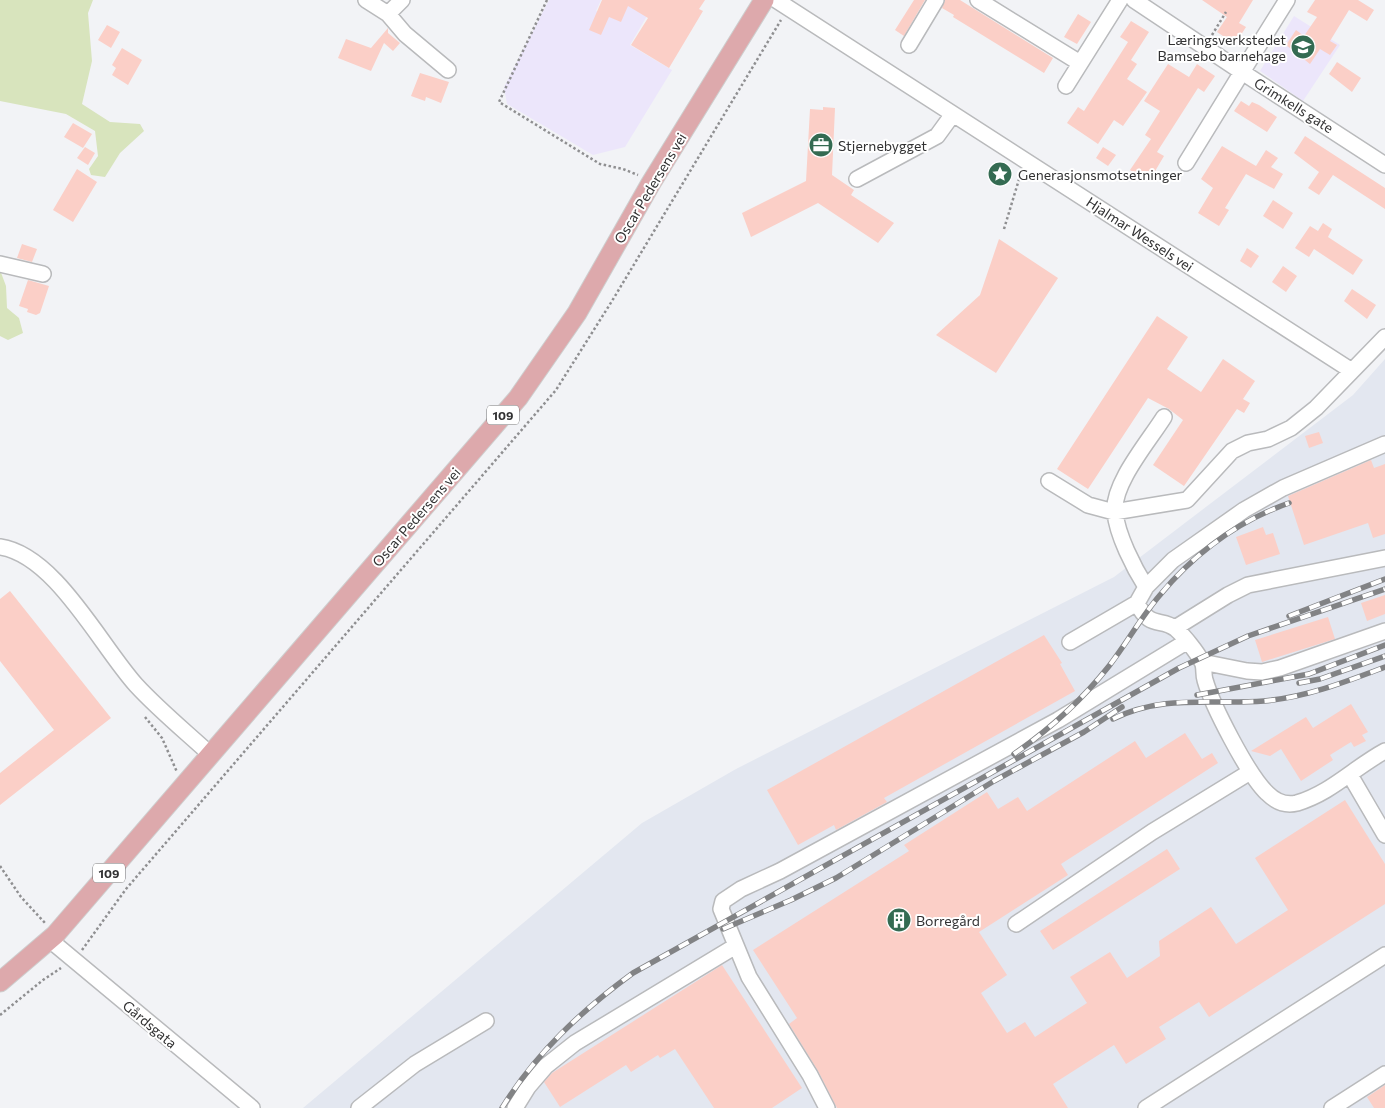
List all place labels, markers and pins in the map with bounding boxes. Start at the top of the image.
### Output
place label: Læringsverkstedet Bamsebo barnehage [1158,31,1286,64]
school or university icon: Læringsverkstedet Bamsebo barnehage [1290,34,1316,60]
office icon: Stjernebygget [808,132,834,158]
place label: Stjernebygget [838,137,927,154]
place icon: Generasjonsmotsetninger [987,161,1013,187]
place label: Generasjonsmotsetninger [1018,166,1183,183]
building icon: Borregård [886,907,912,933]
place label: Borregård [916,912,980,929]

